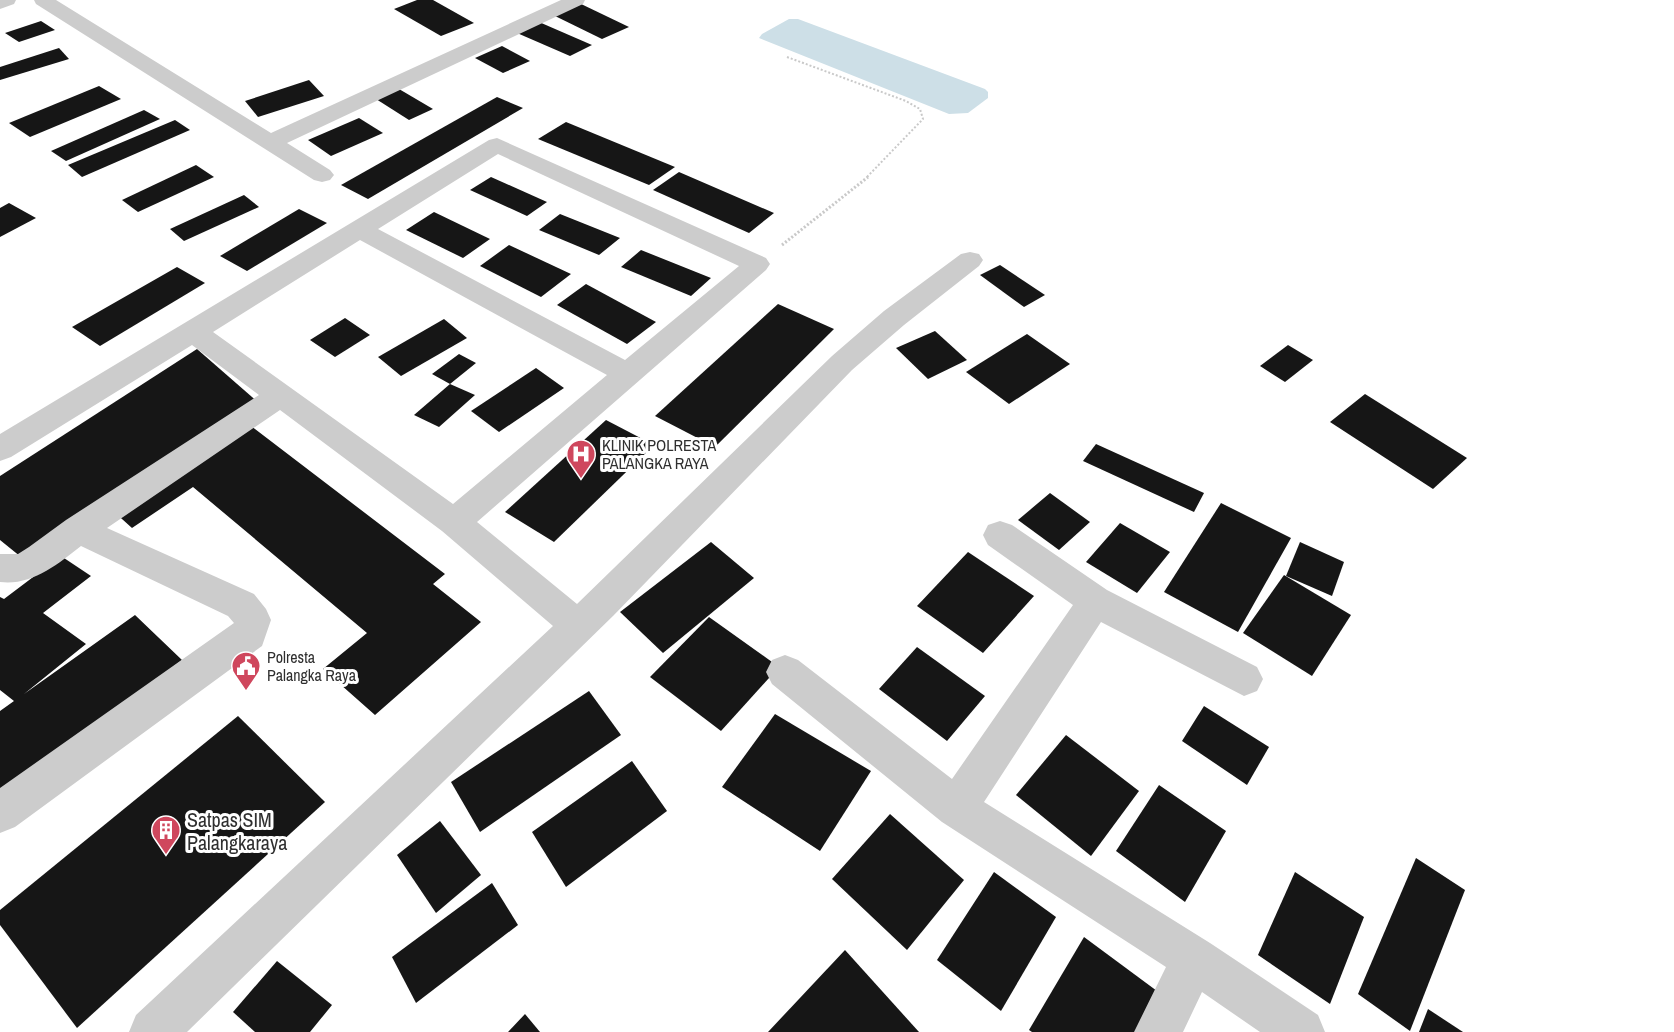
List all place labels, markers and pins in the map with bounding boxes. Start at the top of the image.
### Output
place label: KLINIK POLRESTA PALANGKA RAYA [602,434,717,474]
hospital icon: KLINIK POLRESTA PALANGKA RAYA [565,438,597,480]
place label: Polresta Palangka Raya [267,646,357,686]
public building icon: Polresta Palangka Raya [230,650,262,692]
place label: Satpas SIM Palangkaraya [187,806,287,856]
building icon: Satpas SIM Palangkaraya [150,814,182,856]

